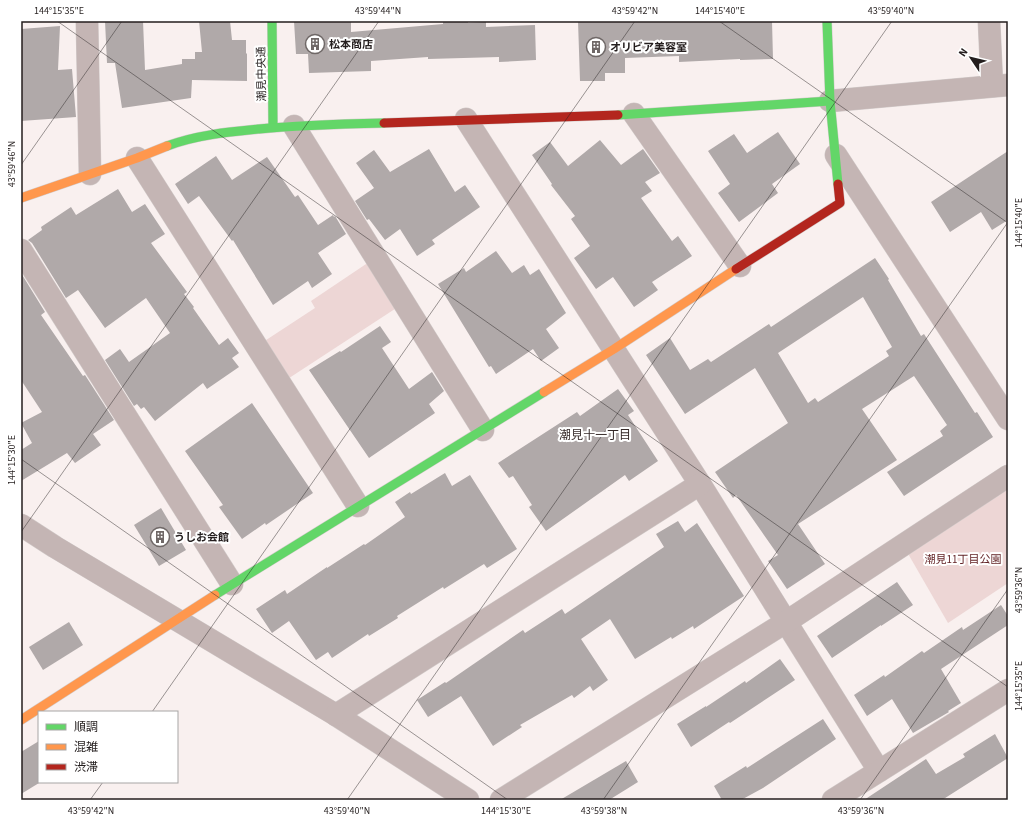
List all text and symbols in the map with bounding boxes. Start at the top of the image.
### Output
text: 144°15'35"E [34,4,84,18]
text: 43°59'44"N [355,4,401,18]
text: 43°59'42"N [612,4,658,18]
text: 144°15'40"E [695,4,745,18]
text: 43°59'40"N [868,4,914,18]
building icon: 松本商店 [304,33,326,55]
building icon: オリビア美容室 [585,36,607,58]
place label: 松本商店 [329,37,373,52]
north arrow [951,38,991,78]
place label: オリビア美容室 [610,40,687,55]
text: N [955,45,971,60]
street label: 潮見中央通 [254,46,269,102]
text: 43°59'46"N [5,141,19,187]
text: 144°15'40"E [1012,198,1026,248]
district label: 潮見十一丁目 [559,427,631,444]
text: 144°15'30"E [5,435,19,485]
building icon: うしお会館 [149,526,171,548]
place label: うしお会館 [174,530,229,545]
park label: 潮見11丁目公園 [925,552,1001,567]
text: 43°59'36"N [1012,567,1026,613]
text: 144°15'35"E [1012,661,1026,711]
legend [38,711,178,783]
text: 順調 [74,719,98,736]
text: 混雑 [74,739,98,756]
text: 渋滞 [74,759,98,776]
text: 43°59'42"N [68,804,114,818]
text: 43°59'40"N [324,804,370,818]
text: 144°15'30"E [481,804,531,818]
text: 43°59'38"N [581,804,627,818]
text: 43°59'36"N [838,804,884,818]

